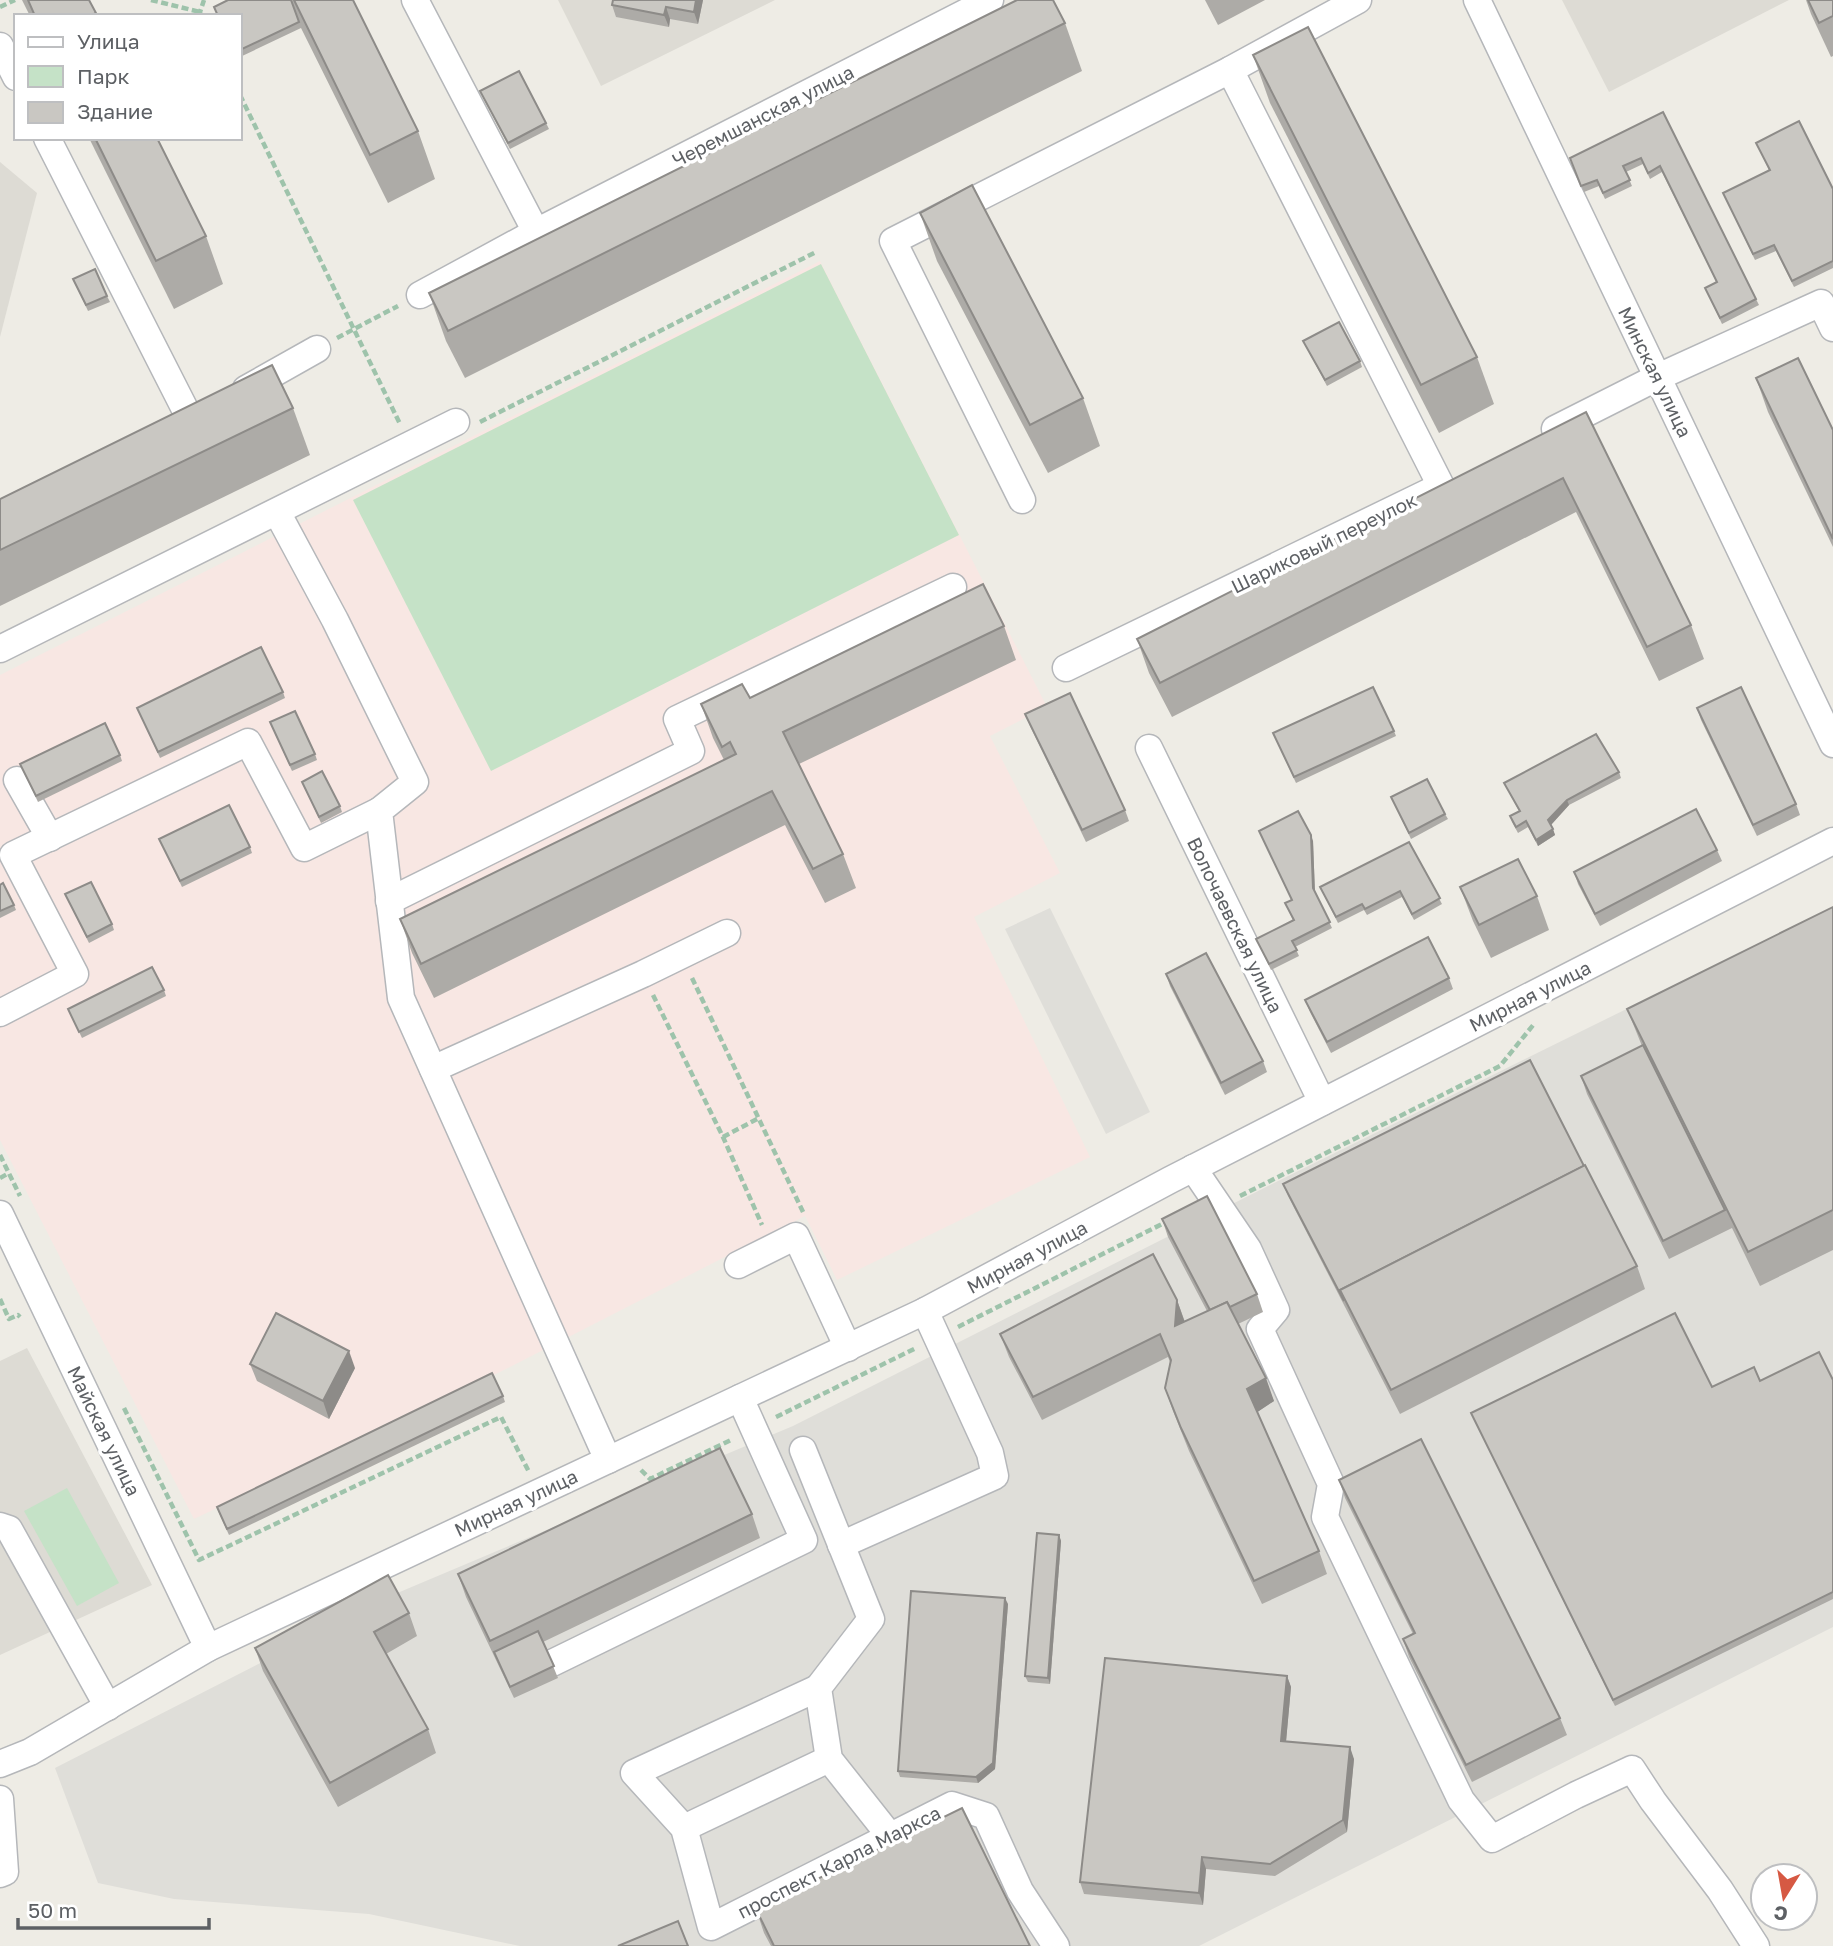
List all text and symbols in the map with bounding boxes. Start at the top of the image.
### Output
legend [14,14,242,140]
text: Улица [77,28,140,54]
street label: Черемшанская улица [668,60,858,171]
text: Парк [77,63,130,89]
text: Здание [77,98,153,124]
street label: Минская улица [1614,303,1697,441]
street label: Шариковый переулок [1227,488,1420,598]
street label: Волочаевская улица [1183,833,1288,1016]
street label: Мирная улица [1465,955,1594,1036]
street label: Мирная улица [963,1215,1091,1298]
street label: Майская улица [63,1362,146,1500]
street label: Мирная улица [451,1464,581,1541]
street label: проспект Карла Маркса [733,1800,944,1923]
north arrow [1749,1862,1819,1932]
scale bar [18,1886,208,1930]
text: 50 m [28,1897,77,1923]
text: С [1772,1902,1789,1927]

